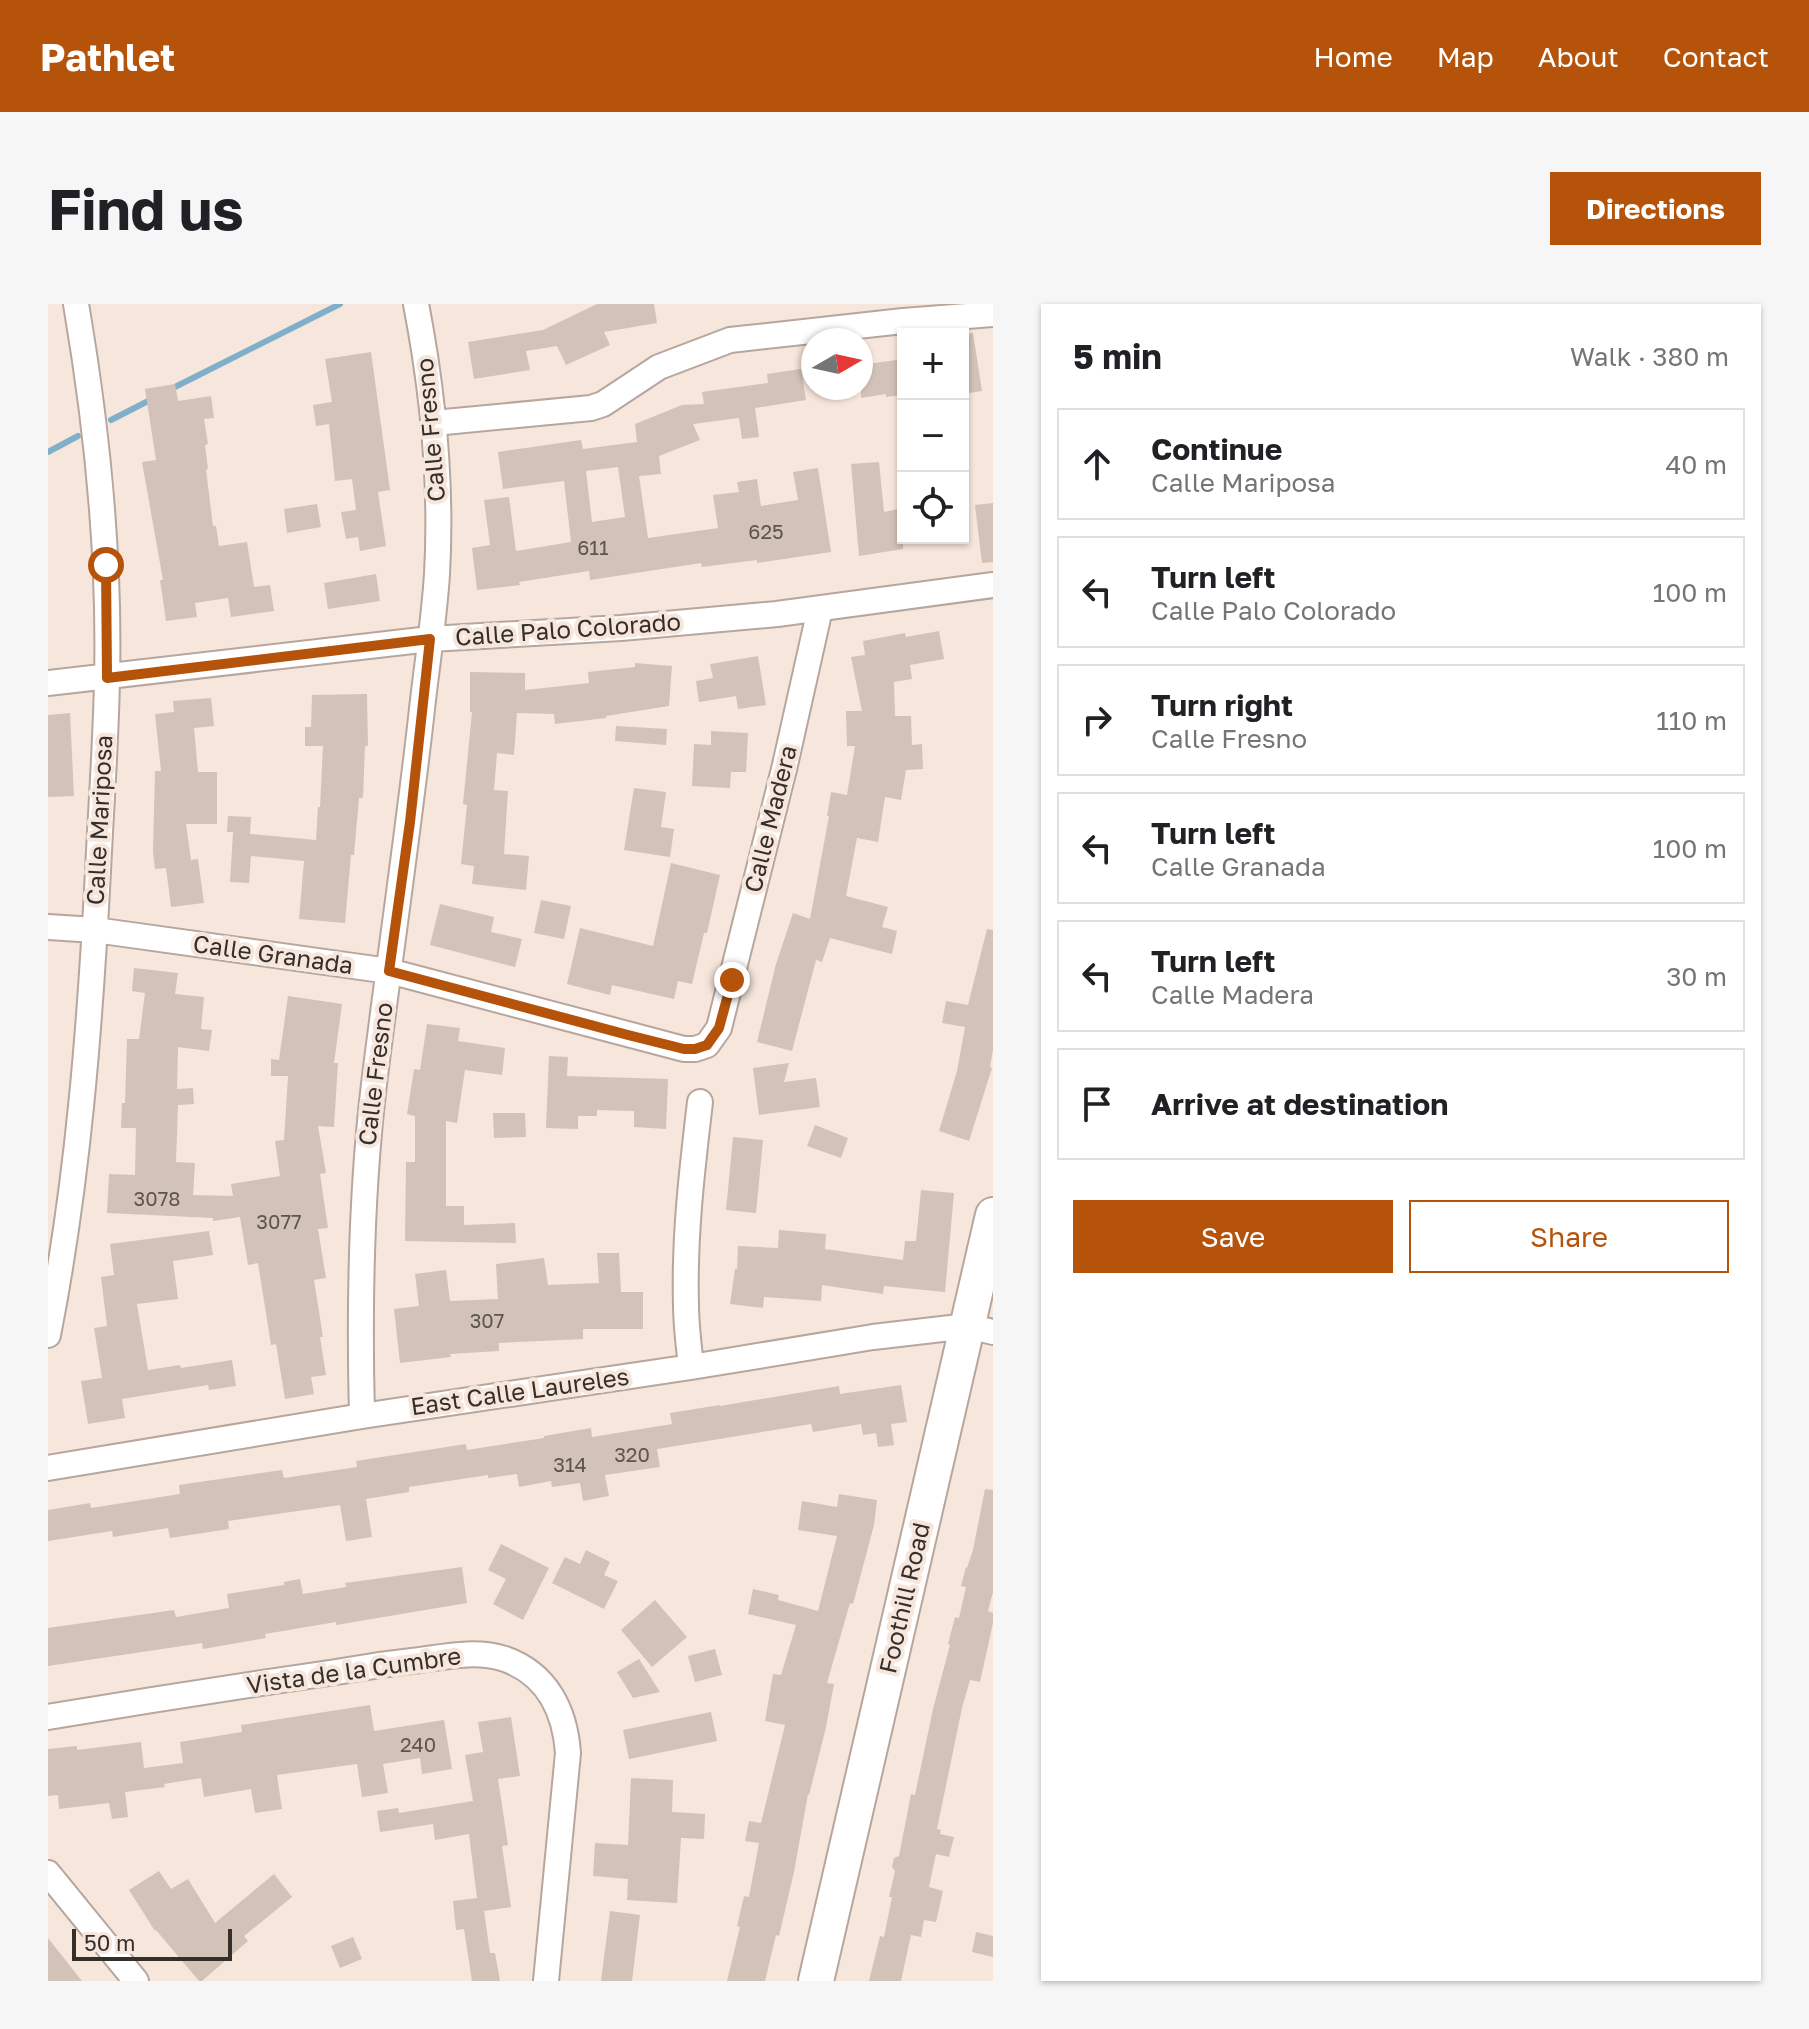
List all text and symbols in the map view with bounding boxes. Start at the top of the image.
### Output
text: Pathlet [40,34,175,79]
text: Home [1314,40,1393,73]
text: Map [1437,40,1494,73]
text: About [1538,40,1619,73]
text: Contact [1663,40,1769,73]
button: Directions [1550,172,1761,245]
text: Find us [48,175,244,242]
north arrow [801,328,873,400]
map controls [897,328,969,544]
button: + [897,328,969,400]
text: 5 min [1073,336,1162,376]
text: Walk · 380 m [1570,341,1729,372]
street label: Calle Fresno [409,357,450,503]
button: − [897,400,969,472]
text: Continue [1151,431,1282,467]
icon: ahead [1075,442,1119,486]
text: 40 m [1666,449,1727,480]
text: Calle Mariposa [1151,467,1336,498]
button: locate [897,472,969,544]
house number: 625 [748,519,784,543]
house number: 611 [577,535,609,559]
route start [88,547,124,583]
text: Turn left [1151,559,1276,595]
icon: left [1075,570,1119,614]
text: 100 m [1653,577,1727,608]
text: Calle Palo Colorado [1151,595,1396,626]
street label: Calle Palo Colorado [454,606,682,651]
text: Turn right [1151,687,1293,723]
icon: right [1075,698,1119,742]
text: 110 m [1656,705,1727,736]
text: Calle Fresno [1151,723,1307,754]
street label: Calle Mariposa [80,734,117,906]
street label: Calle Madera [737,742,802,895]
text: Turn left [1151,815,1276,851]
icon: left [1075,826,1119,870]
text: 100 m [1653,833,1727,864]
text: Calle Granada [1151,851,1326,882]
street label: Calle Granada [191,928,355,979]
text: Turn left [1151,943,1276,979]
icon: left [1075,954,1119,998]
text: 30 m [1666,961,1727,992]
route end [714,962,750,998]
text: Calle Madera [1151,979,1314,1010]
street label: Calle Fresno [351,1001,398,1147]
icon: arrive [1075,1082,1119,1126]
text: Arrive at destination [1151,1086,1448,1122]
house number: 3078 [134,1186,180,1210]
button: Save [1073,1200,1393,1273]
button: Share [1409,1200,1729,1273]
house number: 3077 [256,1209,302,1233]
house number: 307 [470,1308,504,1332]
street label: East Calle Laureles [409,1361,631,1420]
house number: 320 [614,1442,650,1466]
house number: 314 [553,1452,587,1476]
street label: Foothill Road [872,1519,935,1676]
street label: Vista de la Cumbre [245,1640,463,1699]
house number: 240 [400,1732,436,1756]
scale bar [72,1925,232,1961]
text: 50 m [84,1929,135,1956]

